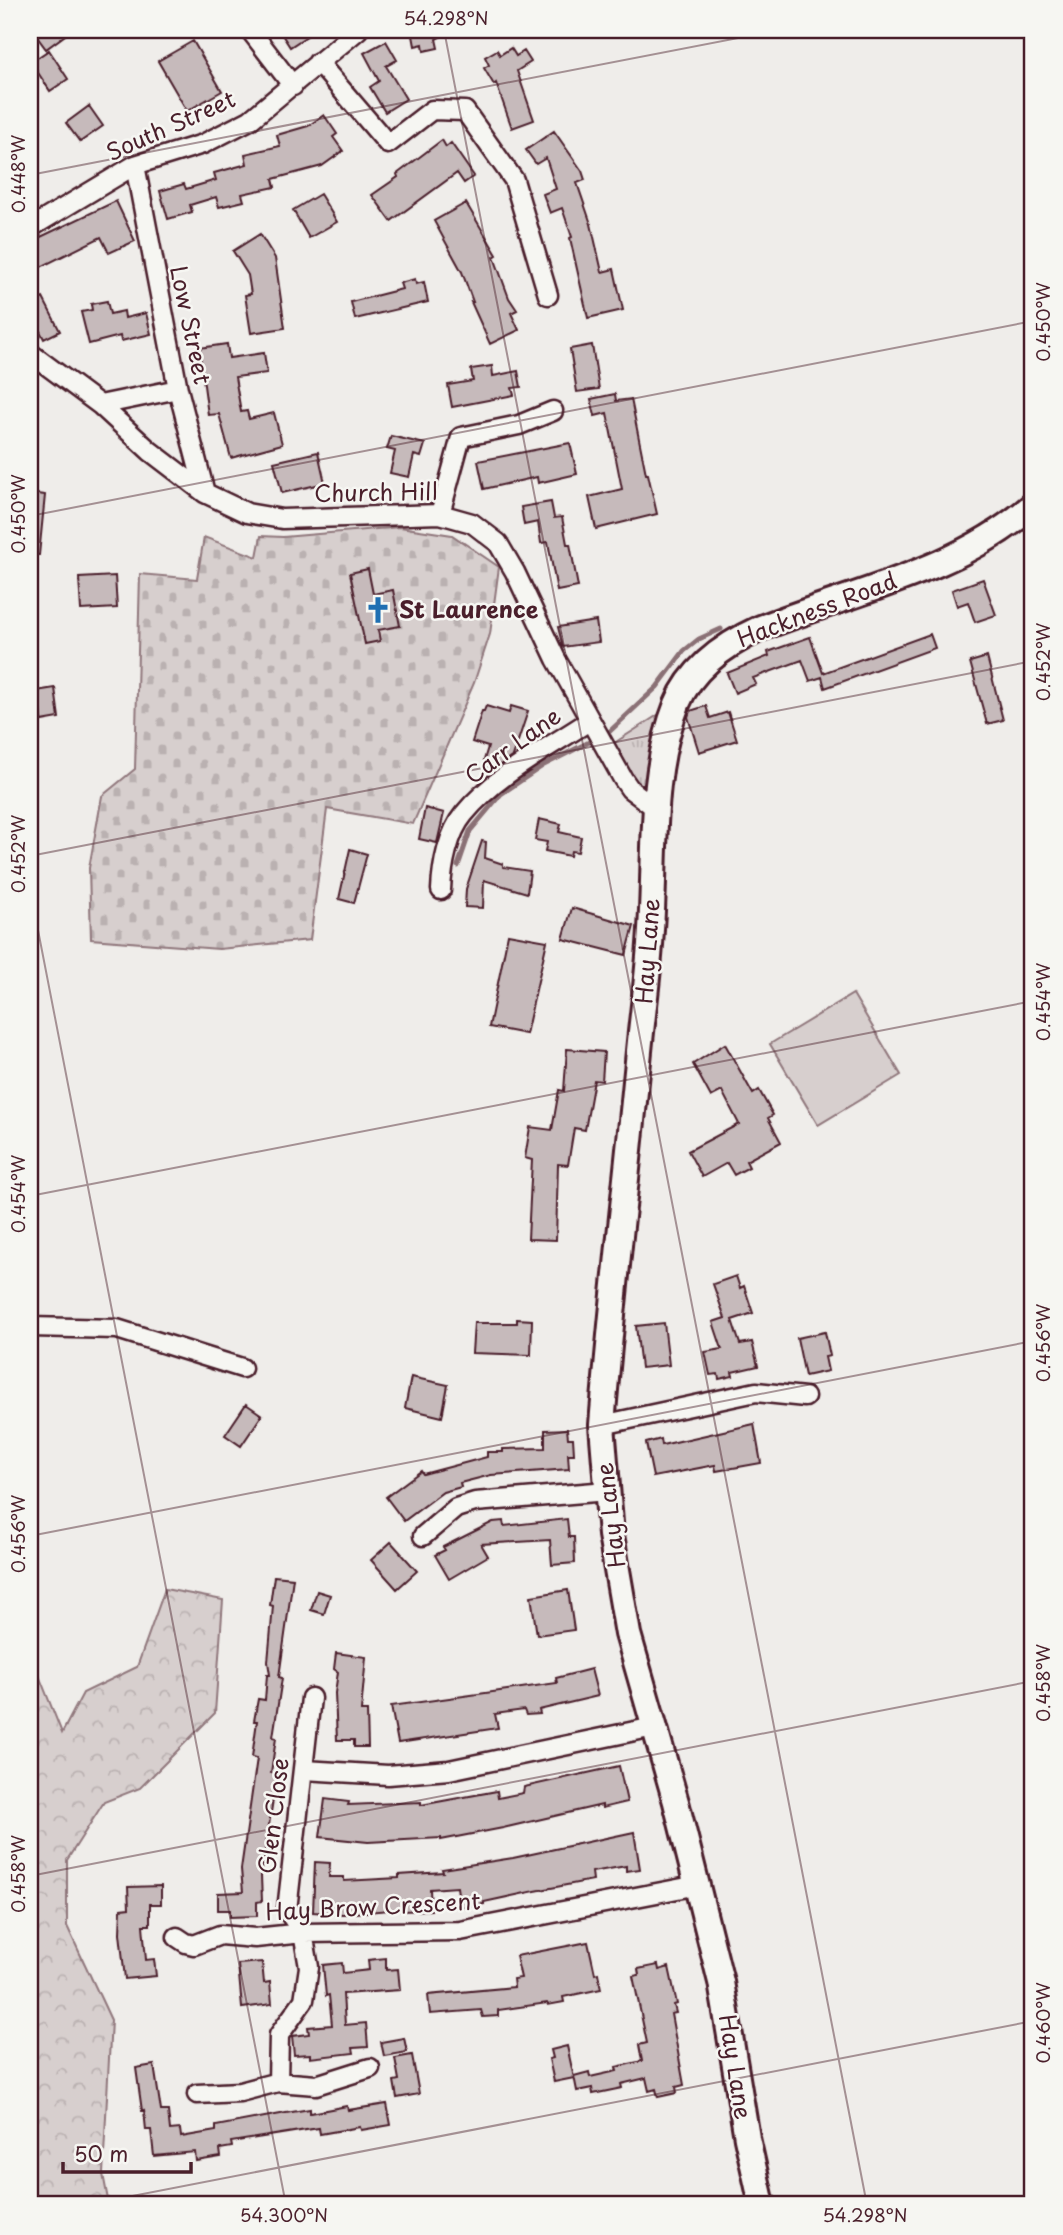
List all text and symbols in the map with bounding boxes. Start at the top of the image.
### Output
text: 54.298°N [403,4,489,31]
street label: South Street [100,81,241,169]
text: 0.448°W [4,134,31,213]
street label: Low Street [162,262,221,387]
text: 0.450°W [1029,282,1056,362]
street label: Church Hill [314,473,438,510]
text: 0.450°W [4,474,31,554]
street label: Hackness Road [731,562,901,655]
place label: St Laurence [399,591,539,626]
church icon: St Laurence [363,595,393,625]
text: 0.452°W [1029,622,1056,701]
street label: Carr Lane [457,698,568,792]
text: 0.452°W [4,814,31,893]
street label: Hay Lane [625,897,668,1005]
text: 0.454°W [1029,962,1056,1041]
text: 0.454°W [4,1154,31,1233]
text: 0.456°W [1029,1303,1056,1382]
street label: Hay Lane [586,1461,633,1570]
text: 0.456°W [4,1494,31,1573]
text: 0.458°W [1029,1644,1056,1722]
street label: Glen Close [248,1756,297,1876]
text: 0.458°W [4,1835,31,1913]
street label: Hay Brow Crescent [264,1882,481,1929]
text: 0.460°W [1029,1982,1056,2064]
street label: Hay Lane [711,2012,762,2122]
scale bar [63,2130,191,2174]
text: 50 m [74,2137,128,2169]
text: 54.300°N [240,2201,328,2228]
text: 54.298°N [822,2201,908,2228]

